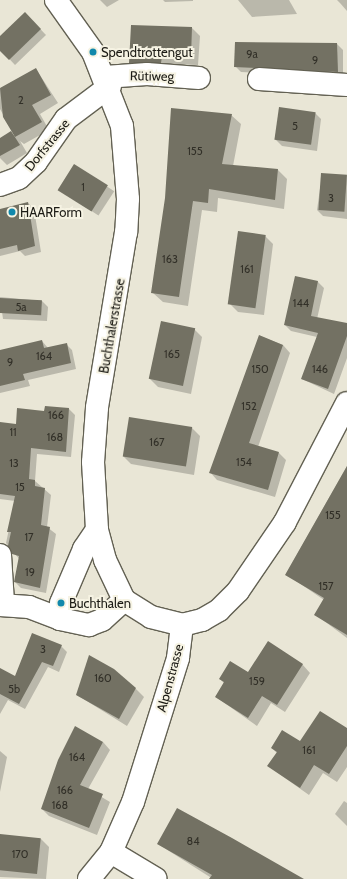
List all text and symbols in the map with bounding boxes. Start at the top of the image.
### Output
place label: Spendtrottengut [101,44,193,60]
marker: Spendtrottengut [88,47,98,57]
house number: 9a [246,47,258,61]
house number: 9 [312,53,318,67]
street label: Rütiweg [130,68,174,84]
house number: 2 [18,93,24,107]
street label: Dorfstrasse [21,116,73,174]
house number: 5 [292,119,298,133]
house number: 155 [187,144,203,158]
house number: 1 [81,180,85,194]
house number: 3 [328,191,334,205]
place label: HAARForm [20,204,82,220]
marker: HAARForm [7,207,17,217]
house number: 163 [162,252,178,266]
house number: 161 [240,262,254,276]
street label: Buchthalerstrasse [96,277,128,375]
house number: 144 [293,296,309,310]
house number: 5a [15,300,27,314]
house number: 165 [164,347,180,361]
house number: 164 [36,349,52,363]
house number: 9 [7,355,13,369]
house number: 150 [251,362,269,376]
house number: 146 [312,362,328,376]
house number: 152 [241,399,257,413]
house number: 166 [48,408,64,422]
house number: 11 [9,425,17,439]
house number: 168 [47,430,63,444]
house number: 167 [149,435,165,449]
house number: 154 [236,455,252,469]
house number: 13 [9,456,19,470]
house number: 15 [15,480,25,494]
house number: 155 [325,508,341,522]
house number: 17 [24,530,34,544]
house number: 19 [25,565,35,579]
house number: 157 [318,579,334,593]
place label: Buchthalen [69,595,131,611]
marker: Buchthalen [56,598,66,608]
house number: 3 [40,642,46,656]
street label: Alpenstrasse [153,642,187,714]
house number: 160 [94,671,112,685]
house number: 159 [249,674,265,688]
house number: 5b [8,682,20,696]
house number: 161 [302,743,316,757]
house number: 164 [69,750,85,764]
house number: 166 [57,783,73,797]
house number: 168 [52,798,68,812]
house number: 84 [186,834,200,848]
house number: 170 [12,847,28,861]

